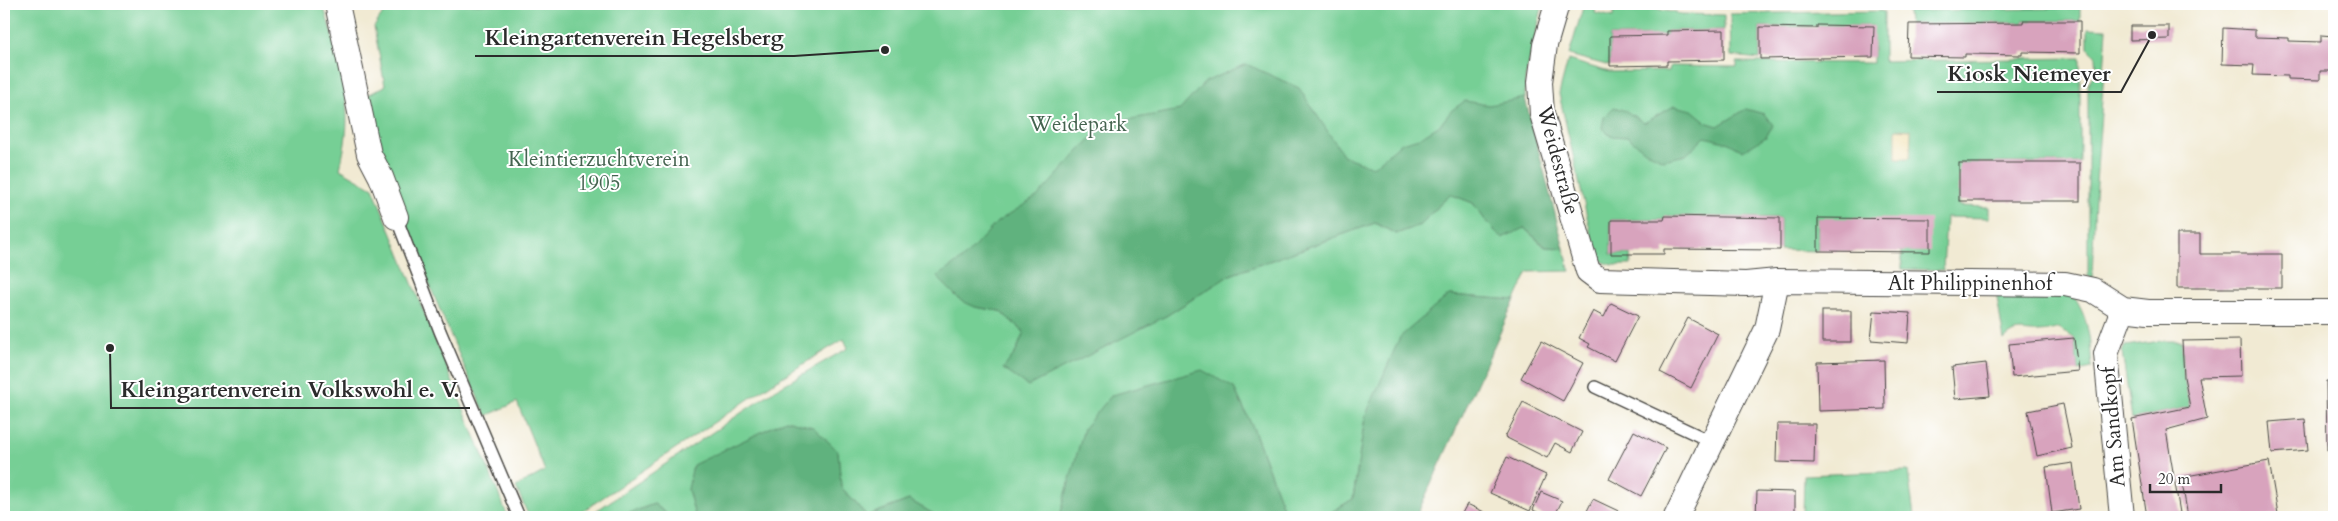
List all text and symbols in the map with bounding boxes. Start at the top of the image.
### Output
callout: Kleingartenverein Hegelsberg [475,19,794,56]
text: Kleingartenverein Hegelsberg [484,23,784,53]
callout: Kiosk Niemeyer [1937,55,2121,92]
text: Kiosk Niemeyer [1947,59,2111,89]
street label: Weidestraße [1529,101,1586,218]
park label: Weidepark [1028,110,1128,139]
park label: Kleintierzuchtverein 1905 [508,145,690,198]
street label: Alt Philippinenhof [1888,269,2056,298]
street label: Am Sandkopf [2093,362,2133,489]
callout: Kleingartenverein Volkswohl e. V. [111,371,470,408]
text: Kleingartenverein Volkswohl e. V. [120,375,460,405]
scale bar [2150,461,2222,493]
text: 20 m [2158,469,2190,489]

